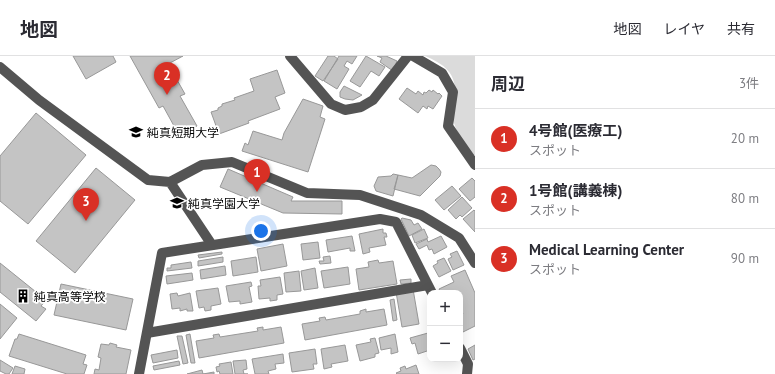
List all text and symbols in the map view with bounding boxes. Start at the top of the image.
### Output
text: 地図 [20,17,58,41]
text: 地図 [613,20,641,38]
text: レイヤ [663,20,705,38]
text: 共有 [727,20,755,38]
pin: 2 [154,62,180,95]
text: 周辺 [491,73,525,95]
text: 3件 [739,75,759,92]
text: 4号館(医療工) [529,121,622,140]
school or university icon: 純真短期大学 [128,124,144,140]
place label: 純真短期大学 [147,125,219,140]
text: 1 [500,130,508,147]
text: 20 m [731,130,759,147]
text: スポット [529,142,581,159]
pin: 1 [244,159,270,192]
text: 1号館(講義棟) [529,181,622,200]
pin: 3 [73,188,99,221]
text: 2 [500,190,508,207]
text: 80 m [731,190,759,207]
school or university icon: 純真学園大学 [169,195,185,211]
place label: 純真学園大学 [188,196,260,211]
text: スポット [529,202,581,219]
your location [251,221,271,241]
text: Medical Learning Center [529,240,684,259]
text: 3 [500,250,508,267]
text: 90 m [731,250,759,267]
text: スポット [529,261,581,278]
building icon: 純真高等学校 [15,288,31,304]
place label: 純真高等学校 [34,289,106,304]
map controls [427,290,463,362]
button: + [427,290,463,326]
button: − [427,326,463,362]

